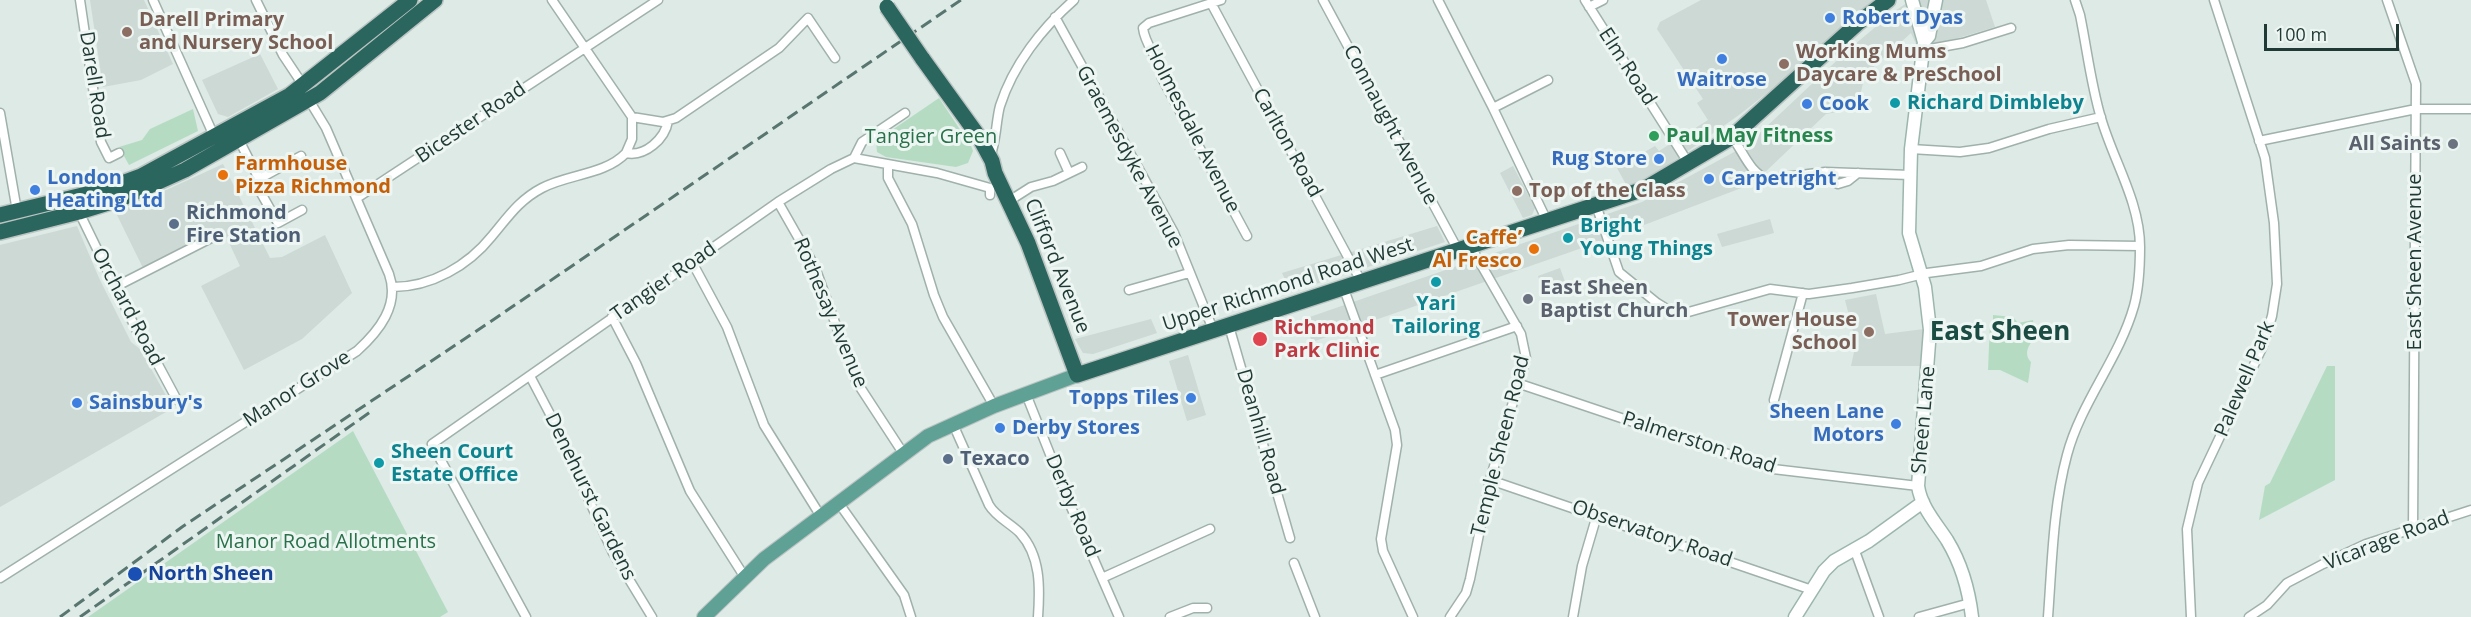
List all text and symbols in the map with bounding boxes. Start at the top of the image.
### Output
place label: Robert Dyas [1842,6,1963,30]
place label: Darell Primary and Nursery School [139,8,333,55]
marker: Robert Dyas [1823,11,1837,25]
scale bar [2267,12,2402,50]
text: 100 m [2275,22,2327,46]
street label: Elm Road [1593,24,1661,110]
marker: Darell Primary and Nursery School [120,25,134,39]
street label: Darell Road [74,30,114,140]
place label: Working Mums Daycare & PreSchool [1796,40,2002,87]
street label: Holmesdale Avenue [1139,41,1245,217]
street label: Connaught Avenue [1338,41,1442,209]
marker: Waitrose [1715,52,1729,66]
marker: Working Mums Daycare & PreSchool [1777,57,1791,71]
street label: Graemesdyke Avenue [1071,62,1187,252]
place label: Waitrose [1677,68,1767,92]
street label: Bicester Road [411,77,531,169]
street label: Carlton Road [1247,84,1327,202]
place label: Richard Dimbleby [1907,91,2084,115]
place label: Cook [1819,92,1869,116]
marker: Richard Dimbleby [1888,96,1902,110]
marker: Cook [1800,97,1814,111]
place label: Paul May Fitness [1666,124,1833,148]
park label: Tangier Green [865,125,997,149]
marker: Paul May Fitness [1647,129,1661,143]
place label: All Saints [2349,132,2441,156]
marker: All Saints [2446,137,2460,151]
place label: Rug Store [1551,147,1647,171]
place label: Farmhouse Pizza Richmond [235,152,391,199]
marker: Rug Store [1652,152,1666,166]
place label: London Heating Ltd [47,166,163,213]
place label: Carpetright [1721,167,1836,191]
marker: Farmhouse Pizza Richmond [216,168,230,182]
marker: Carpetright [1702,172,1716,186]
street label: East Sheen Avenue [2403,174,2427,350]
place label: Top of the Class [1529,179,1686,203]
marker: London Heating Ltd [28,183,42,197]
marker: Top of the Class [1510,184,1524,198]
street label: Clifford Avenue [1019,195,1095,337]
place label: Richmond Fire Station [186,201,301,248]
place label: Bright Young Things [1580,214,1713,261]
marker: Richmond Fire Station [167,217,181,231]
place label: Caffe’ Al Fresco [1432,226,1522,273]
marker: Bright Young Things [1561,231,1575,245]
street label: Upper Richmond Road West [1160,233,1416,337]
street label: Rothesay Avenue [788,234,872,392]
street label: Tangier Road [607,237,721,327]
marker: Caffe’ Al Fresco [1527,242,1541,256]
street label: Orchard Road [86,244,168,370]
marker: Yari Tailoring [1429,275,1443,289]
place label: East Sheen Baptist Church [1540,276,1688,323]
place label: Yari Tailoring [1392,292,1480,339]
marker: East Sheen Baptist Church [1521,292,1535,306]
place label: Tower House School [1727,308,1857,355]
place label: Richmond Park Clinic [1274,316,1380,363]
district label: East Sheen [1930,317,2070,349]
street label: Palewell Park [2210,318,2280,440]
marker: Tower House School [1862,325,1876,339]
marker: Richmond Park Clinic [1251,330,1269,348]
street label: Manor Grove [239,346,355,432]
street label: Temple Sheen Road [1467,353,1535,539]
street label: Sheen Lane [1907,365,1941,475]
street label: Deanhill Road [1231,366,1289,498]
place label: Topps Tiles [1069,386,1179,410]
place label: Sainsbury's [89,391,203,415]
marker: Topps Tiles [1184,391,1198,405]
marker: Sainsbury's [70,396,84,410]
place label: Sheen Lane Motors [1770,400,1884,447]
street label: Palmerston Road [1619,407,1779,479]
street label: Denehurst Gardens [539,410,641,584]
place label: Derby Stores [1012,416,1140,440]
marker: Sheen Lane Motors [1889,417,1903,431]
marker: Derby Stores [993,421,1007,435]
place label: Sheen Court Estate Office [391,440,518,487]
place label: Texaco [960,447,1030,471]
street label: Derby Road [1040,451,1104,561]
marker: Texaco [941,452,955,466]
marker: Sheen Court Estate Office [372,456,386,470]
street label: Observatory Road [1569,495,1735,573]
street label: Vicarage Road [2321,506,2453,576]
park label: Manor Road Allotments [216,530,436,554]
place label: North Sheen [148,562,274,586]
marker: North Sheen [126,565,144,583]

